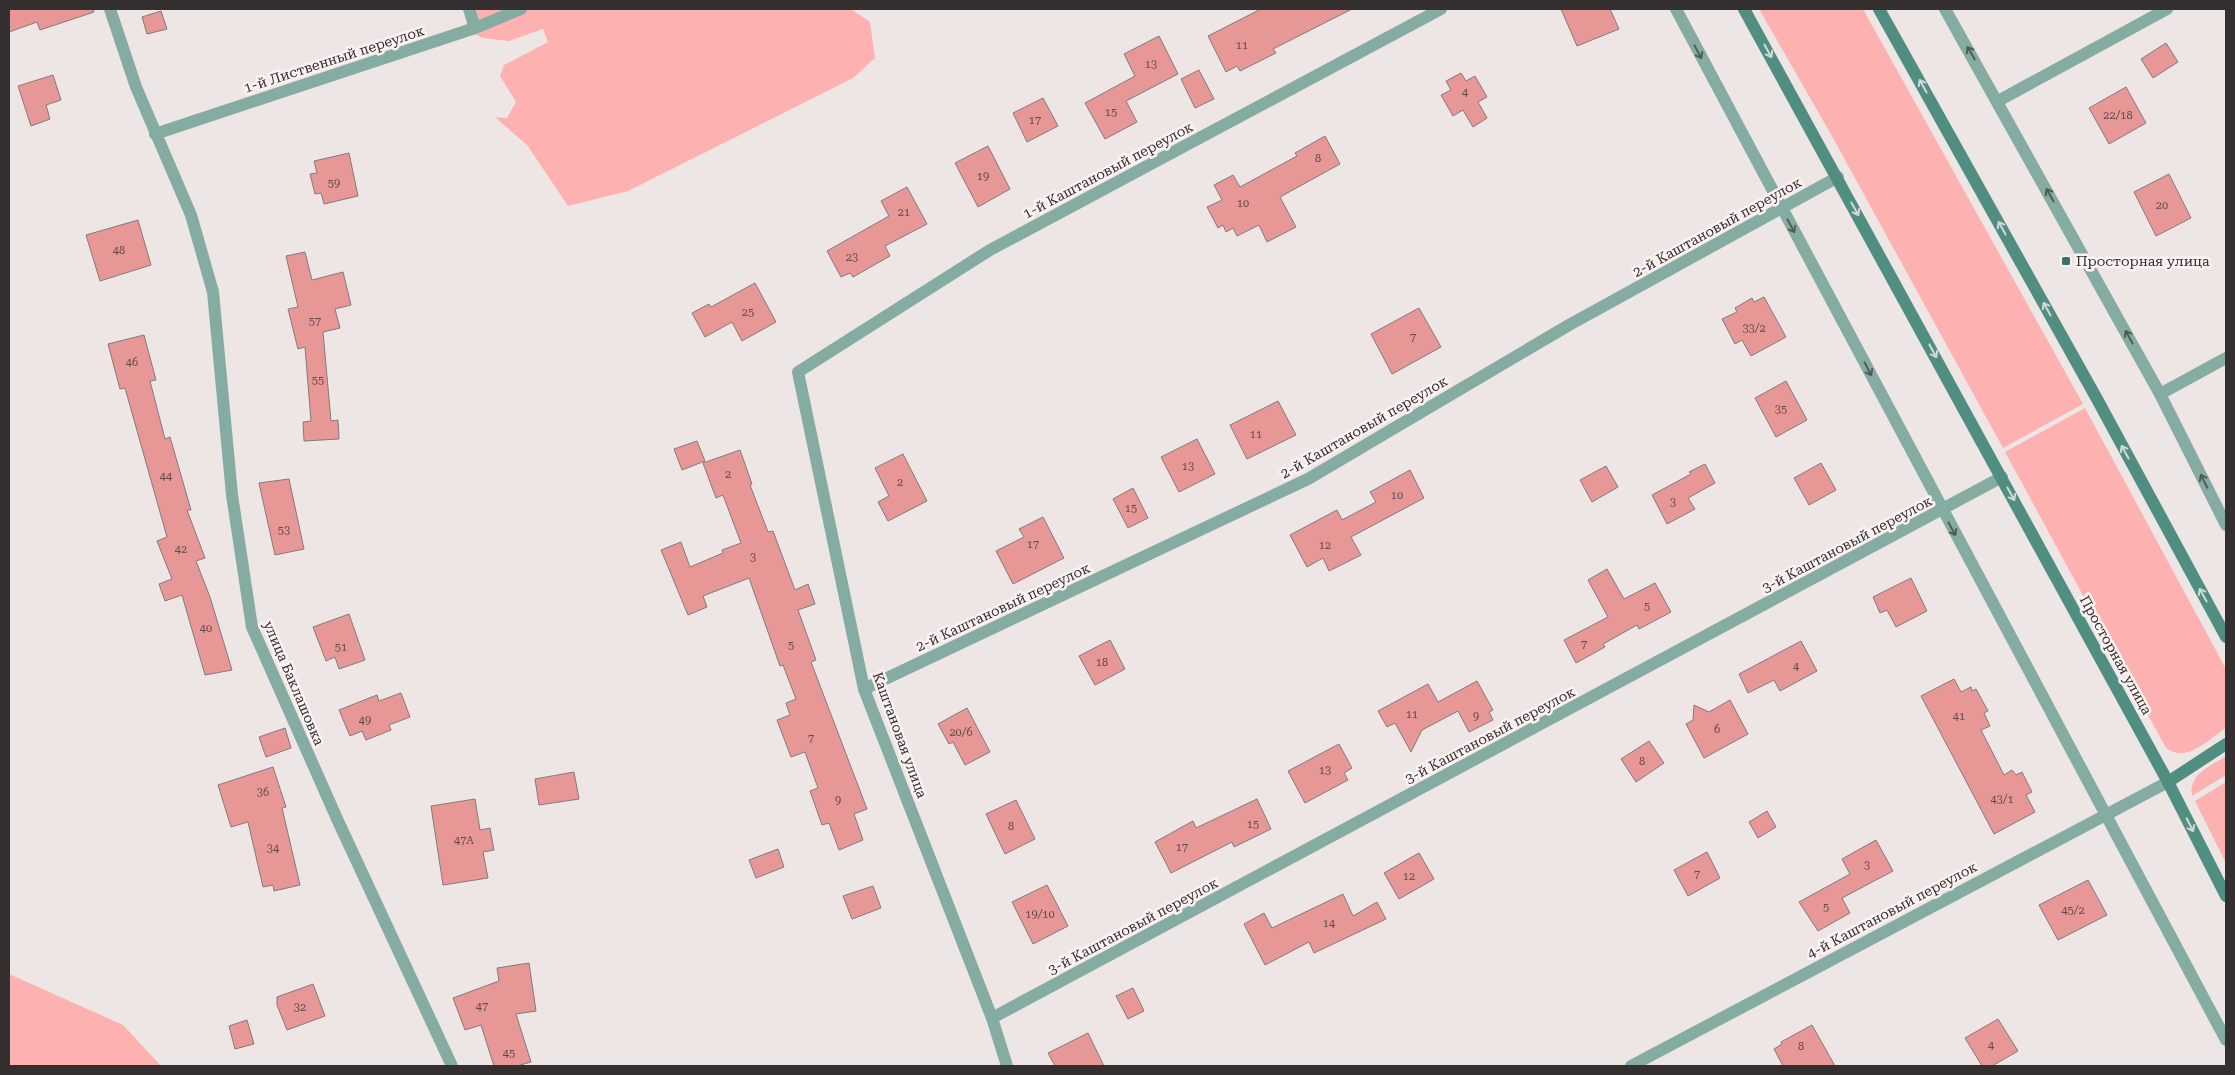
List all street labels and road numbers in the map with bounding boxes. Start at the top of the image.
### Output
street label: 1-й Лиственный переулок [242,22,426,96]
street label: 1-й Каштановый переулок [1020,118,1196,222]
street label: 2-й Каштановый переулок [1630,174,1804,280]
street label: 2-й Каштановый переулок [1278,372,1451,482]
street label: 3-й Каштановый переулок [1759,492,1935,596]
street label: 2-й Каштановый переулок [913,559,1093,654]
street label: Просторная улица [2077,593,2156,718]
street label: улица Баклашовка [261,618,328,748]
street label: Каштановая улица [870,670,930,801]
street label: 3-й Каштановый переулок [1402,683,1578,787]
street label: 4-й Каштановый переулок [1804,858,1980,962]
street label: 3-й Каштановый переулок [1045,874,1221,978]

